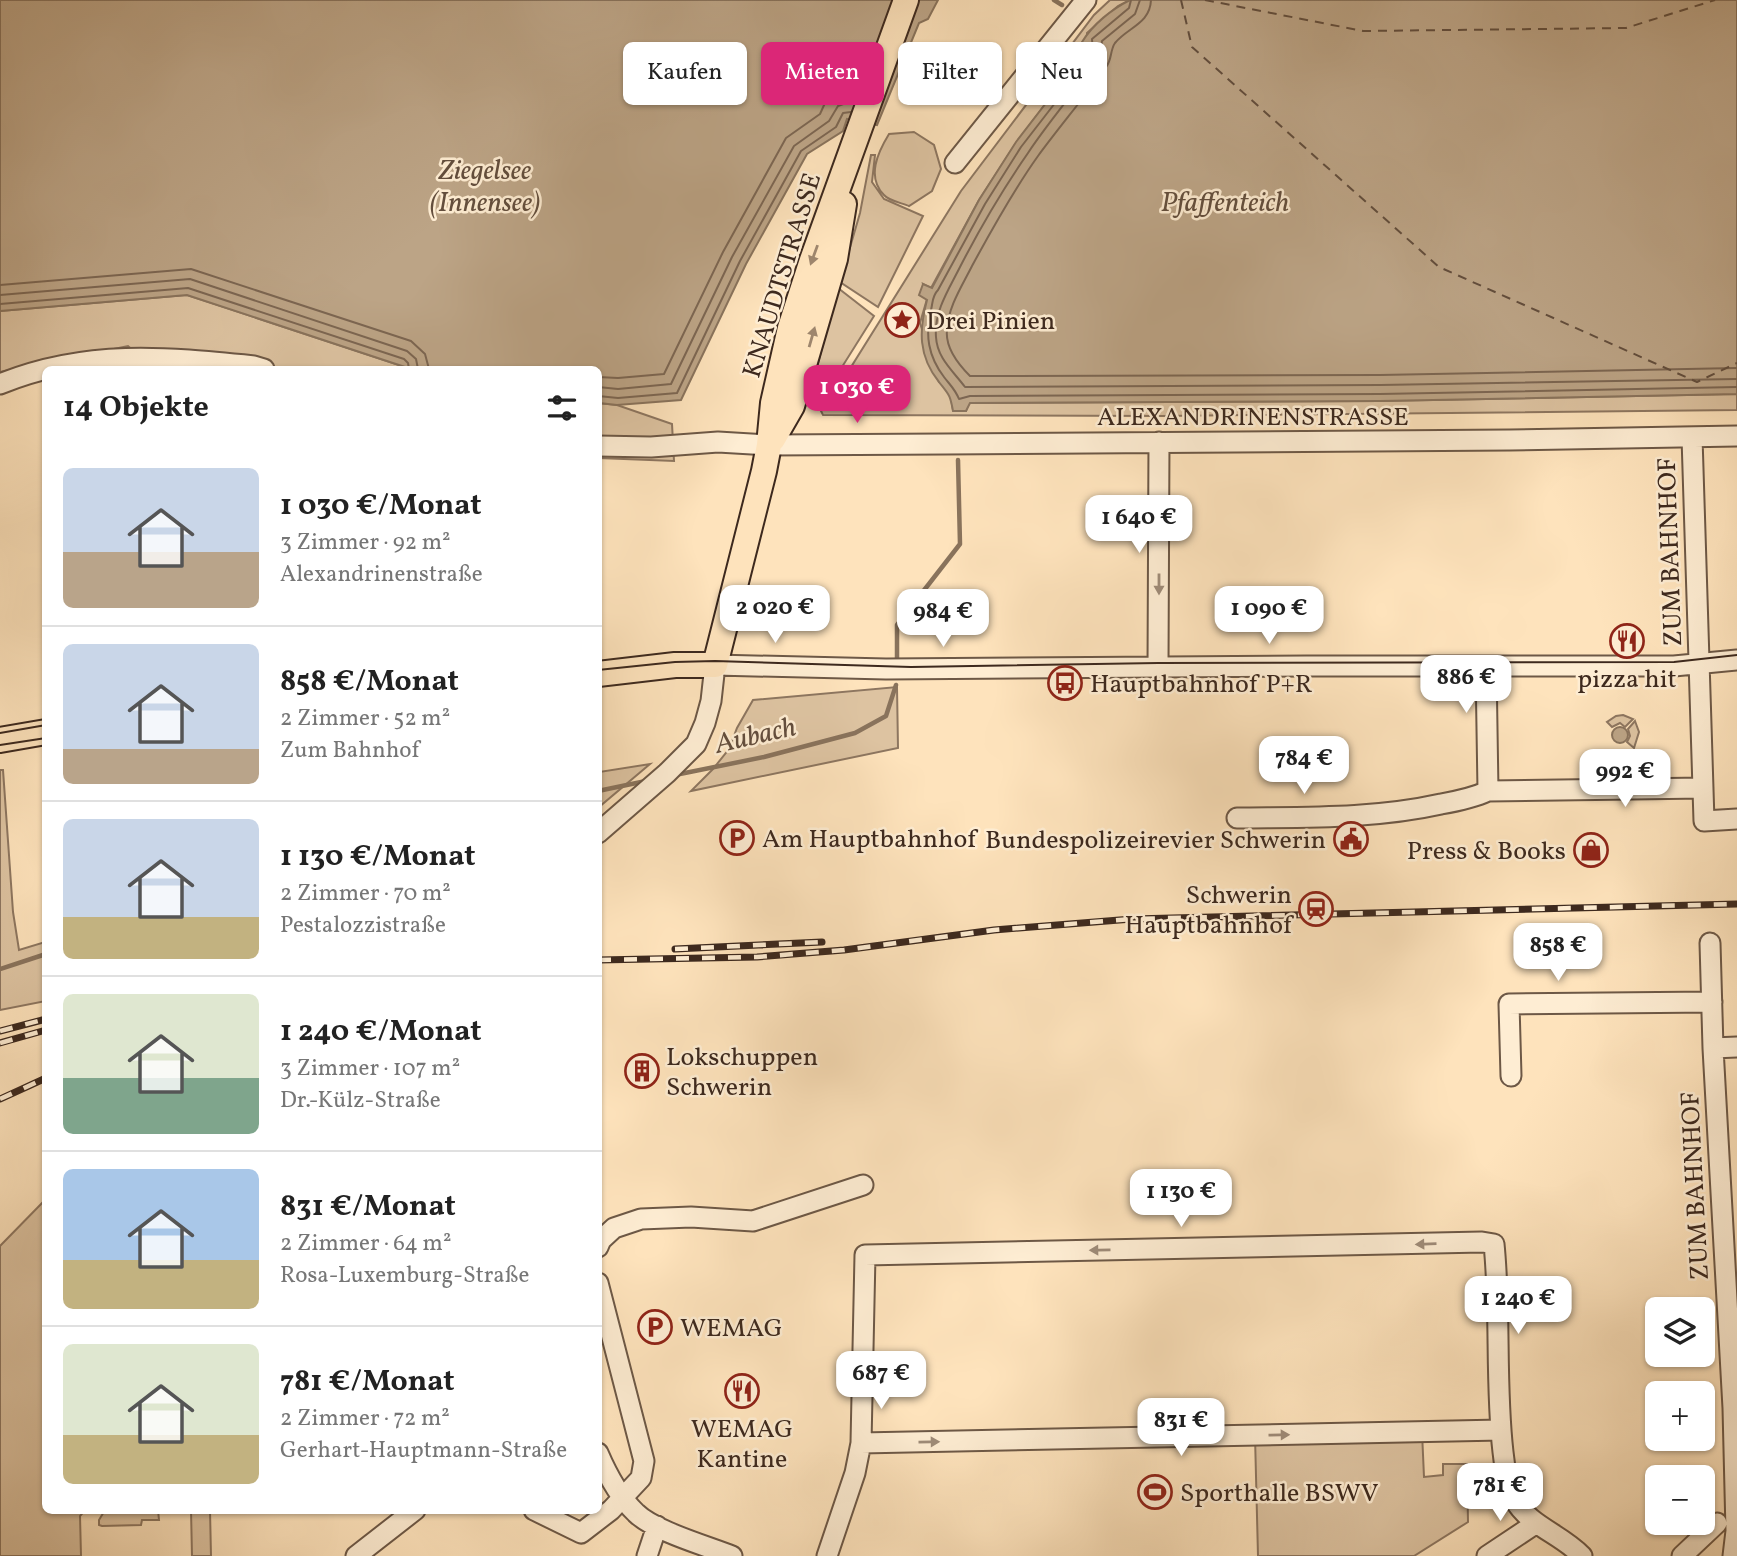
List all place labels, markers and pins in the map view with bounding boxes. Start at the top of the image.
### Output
place icon: Drei Pinien [883,301,921,339]
place label: Drei Pinien [926,304,1055,340]
pin: 1 030 € [792,366,922,425]
pin: 1 640 € [1074,496,1204,555]
pin: 2 020 € [710,586,840,645]
pin: 1 090 € [1204,586,1334,646]
pin: 984 € [894,590,992,649]
restaurant icon: pizza hit [1608,622,1646,660]
pin: 886 € [1417,656,1515,715]
place label: pizza hit [1577,662,1677,698]
bus stop icon: Hauptbahnhof P+R [1046,664,1084,702]
place label: Hauptbahnhof P+R [1090,667,1313,703]
pin: 784 € [1255,736,1353,796]
pin: 992 € [1576,750,1674,809]
parking icon: Am Hauptbahnhof [718,819,756,857]
public building icon: Bundespolizeirevier Schwerin [1332,820,1370,858]
place label: Am Hauptbahnhof [762,822,978,858]
place label: Bundespolizeirevier Schwerin [985,823,1326,859]
shop icon: Press & Books [1572,831,1610,869]
place label: Press & Books [1407,834,1566,870]
place label: Schwerin Hauptbahnhof [1124,878,1294,944]
station icon: Schwerin Hauptbahnhof [1297,890,1335,928]
pin: 858 € [1509,923,1607,983]
place label: Lokschuppen Schwerin [666,1040,818,1106]
building icon: Lokschuppen Schwerin [623,1052,661,1090]
pin: 1 130 € [1116,1170,1246,1229]
pin: 1 240 € [1453,1276,1583,1336]
parking icon: WEMAG [636,1308,674,1346]
place label: WEMAG [680,1311,783,1347]
pin: 687 € [832,1352,930,1411]
restaurant icon: WEMAG Kantine [723,1372,761,1410]
pin: 831 € [1132,1398,1230,1458]
place label: WEMAG Kantine [691,1412,793,1478]
pin: 781 € [1451,1464,1549,1523]
sports icon: Sporthalle BSWV [1136,1473,1174,1511]
place label: Sporthalle BSWV [1180,1476,1379,1512]

